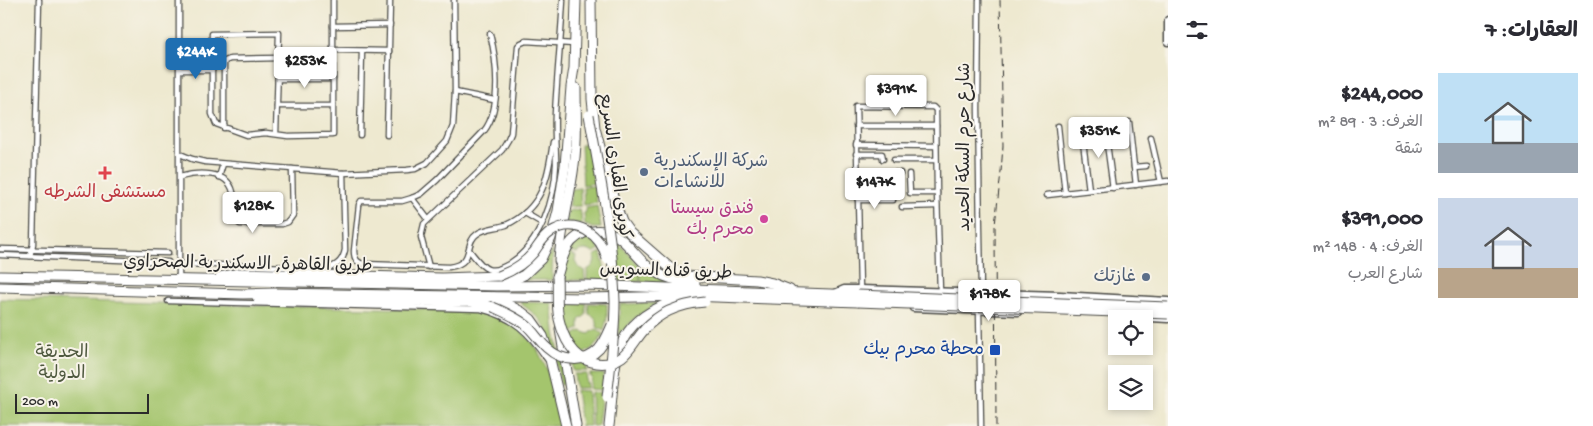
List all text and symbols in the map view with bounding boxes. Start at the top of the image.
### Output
icon: filters [1183,16,1211,44]
text: العقارات: 7 [1485,20,1578,45]
pin: $244K [161,38,231,80]
text: $244K [177,44,215,63]
pin: $253K [270,46,340,89]
text: $253K [285,53,325,72]
street label: شارع حرم السكة الحديد [955,63,977,231]
pin: $391K [861,74,931,117]
text: $391K [877,81,915,100]
text: $244,000 [1341,83,1423,108]
street label: كوبرى القبارى السريع [593,92,635,240]
icon: home [1478,93,1538,153]
text: الغرف: 3 · 89 m² [1318,114,1423,133]
pin: $351K [1064,116,1134,159]
text: $351K [1079,123,1119,142]
text: شقة [1395,141,1423,160]
place label: شركة الإسكندرية للانشاءات [654,152,768,194]
marker: مستشفى الشرطه [98,166,112,180]
marker: شركة الإسكندرية للانشاءات [638,166,650,178]
pin: $147K [840,168,910,210]
text: $147K [856,174,894,193]
place label: مستشفى الشرطه [44,183,166,204]
pin: $128K [218,192,288,234]
text: $128K [233,198,273,217]
place label: فندق سيستا محرم بك [670,199,754,242]
text: $391,000 [1341,208,1423,233]
marker: فندق سيستا محرم بك [758,213,770,225]
icon: home [1478,218,1538,278]
text: الغرف: 4 · 148 m² [1313,239,1423,258]
street label: طريق القاهرة, الاسكندرية الصحراوي [123,252,373,278]
street label: طريق قناه السويس [599,259,733,285]
text: شارع العرب [1348,266,1423,285]
place label: غازتك [1094,267,1136,288]
marker: غازتك [1140,271,1152,283]
pin: $178K [954,280,1024,322]
text: $178K [969,286,1009,305]
map controls [1108,310,1153,410]
button: locate [1108,310,1153,355]
place label: محطة محرم بيك [863,340,984,362]
park label: الحديقة الدولية [35,343,89,385]
marker: محطة محرم بيك [988,343,1002,357]
button: layers [1108,365,1153,410]
scale bar [15,391,149,414]
text: 200 m [22,394,58,411]

